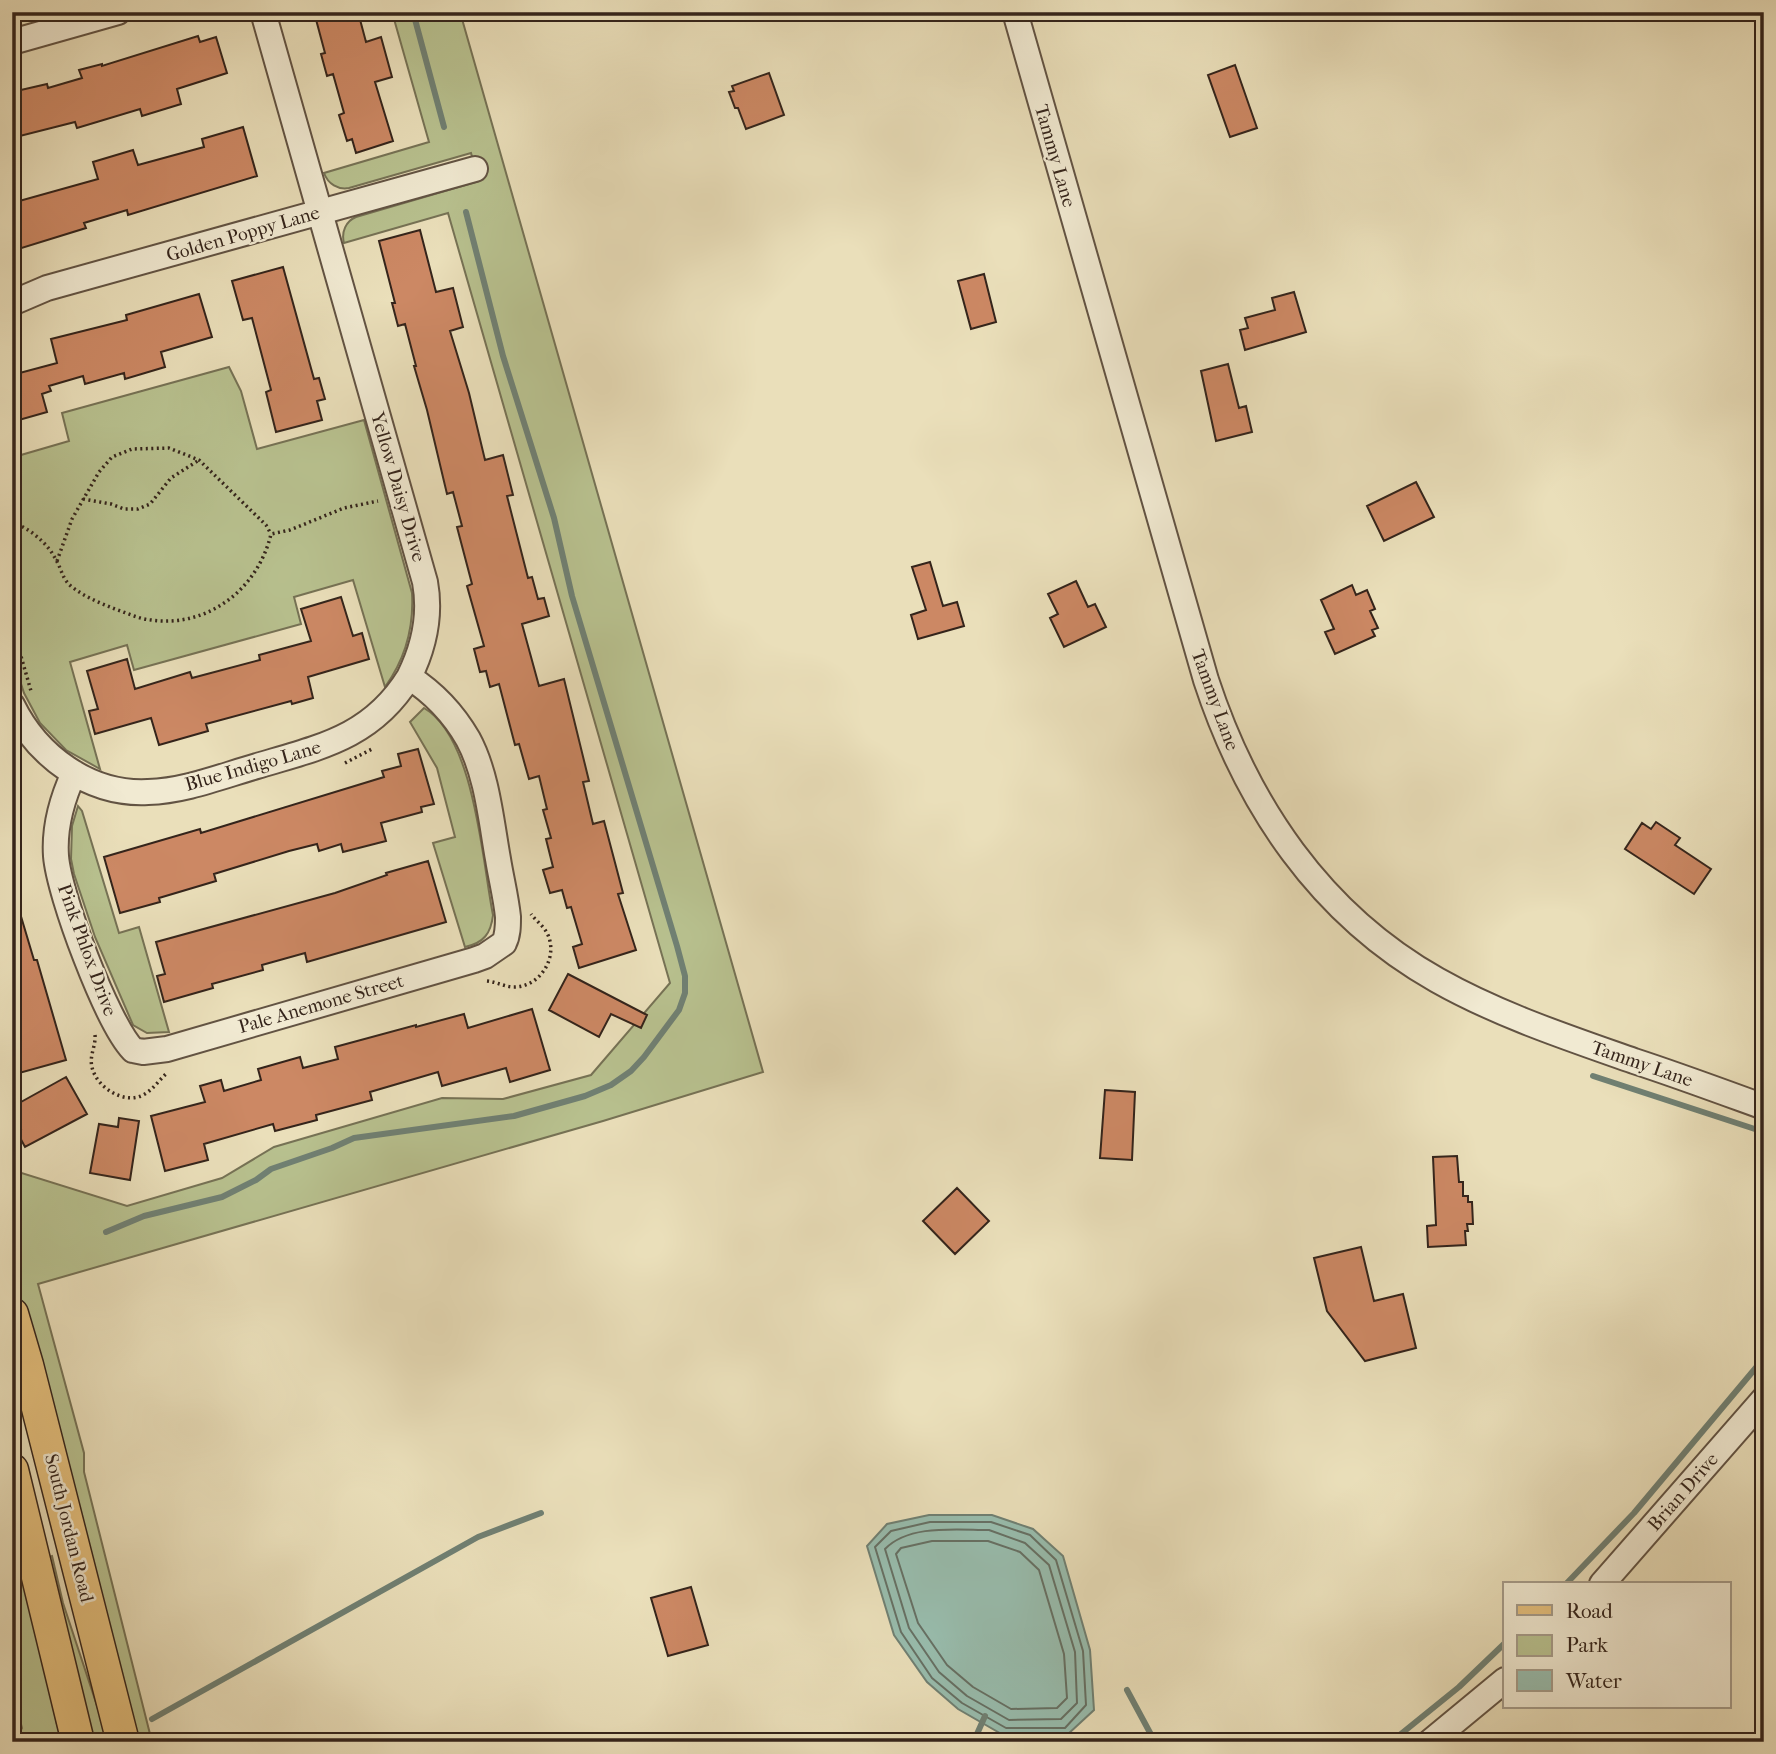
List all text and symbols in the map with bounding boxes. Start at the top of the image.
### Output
street label: Tammy Lane [1030,102,1080,210]
street label: Golden Poppy Lane [164,202,322,266]
street label: Yellow Daisy Drive [366,409,430,564]
street label: Tammy Lane [1187,647,1243,753]
street label: Blue Indigo Lane [183,736,323,796]
street label: Pink Phlox Drive [53,881,121,1019]
street label: Pale Anemone Street [236,970,406,1038]
street label: Tammy Lane [1588,1036,1696,1092]
street label: Brian Drive [1643,1448,1723,1536]
street label: South Jordan Road [40,1452,98,1605]
legend [1503,1582,1730,1708]
text: Road [1566,1599,1613,1623]
text: Park [1566,1633,1608,1657]
text: Water [1565,1669,1622,1693]

